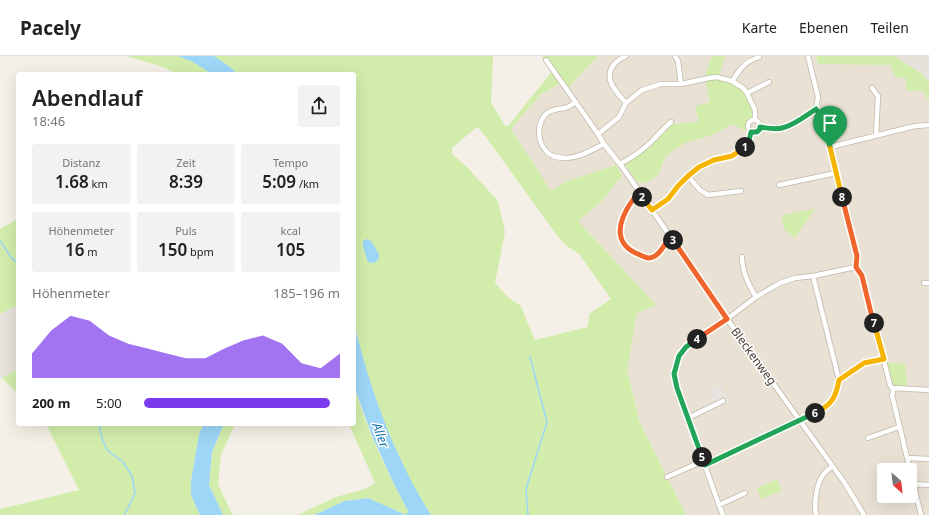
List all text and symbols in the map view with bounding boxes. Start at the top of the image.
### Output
text: Pacely [20,15,81,41]
text: Karte [742,18,777,37]
text: Ebenen [799,18,849,37]
text: Teilen [871,18,909,37]
text: Abendlauf [32,82,143,112]
button: share [298,85,340,127]
pin [813,106,847,147]
text: 18:46 [32,112,65,130]
icon: arrive [819,112,841,134]
pin: 1 [735,137,755,157]
text: 1 [742,139,748,154]
text: Distanz [62,155,100,170]
text: Zeit [176,155,196,170]
text: Tempo [273,155,308,170]
text: 1.68 [55,170,89,193]
text: 8:39 [169,170,203,193]
text: 5:09 [262,170,296,193]
text: km [89,176,108,191]
text: /km [296,176,319,191]
pin: 2 [632,187,652,207]
pin: 8 [832,187,852,207]
text: 2 [639,189,645,204]
text: 8 [839,189,845,204]
text: Höhenmeter [48,223,114,238]
text: Puls [175,223,197,238]
text: kcal [281,223,301,238]
pin: 3 [663,230,683,250]
text: 3 [670,232,676,247]
text: 16 [65,238,84,261]
text: 150 [158,238,187,261]
text: 105 [276,238,305,261]
text: m [84,244,98,259]
text: bpm [187,244,214,259]
text: Höhenmeter [32,284,110,302]
text: 185–196 m [273,284,340,302]
pin: 7 [864,313,884,333]
text: 7 [871,315,877,330]
street label: Bleckenweg [727,324,781,388]
pin: 4 [687,329,707,349]
text: 4 [694,331,700,346]
text: 200 m [32,394,70,412]
text: 5:00 [96,394,122,412]
pin: 6 [805,403,825,423]
text: 6 [812,405,818,420]
water label: Aller [368,419,394,451]
pin: 5 [692,447,712,467]
text: 5 [699,449,705,464]
north arrow [877,463,917,503]
map controls [877,463,917,503]

